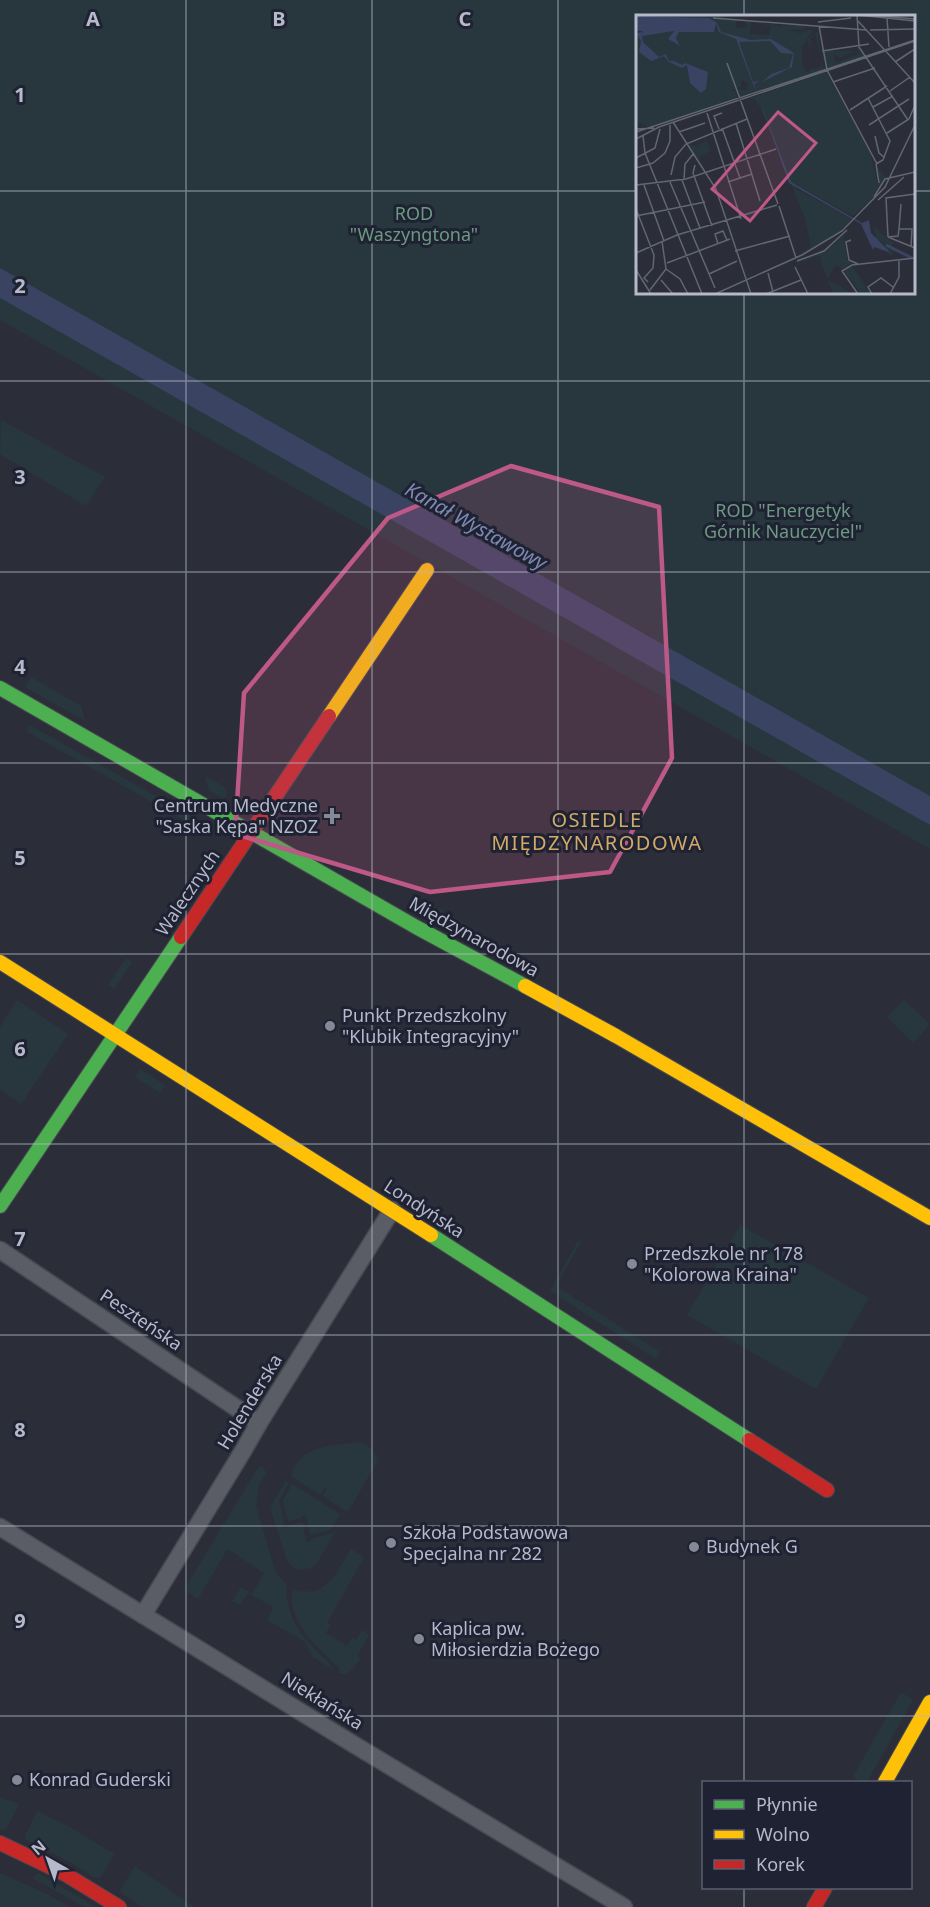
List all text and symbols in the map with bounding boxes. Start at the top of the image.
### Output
text: A [86,5,100,32]
text: B [272,5,286,32]
text: C [459,5,472,32]
inset map [636,15,915,294]
text: 1 [14,81,26,108]
park label: ROD "Waszyngtona" [350,201,478,246]
text: 2 [14,272,26,299]
text: 3 [14,463,26,490]
water label: Kanał Wystawowy [401,475,553,577]
park label: ROD "Energetyk Górnik Nauczyciel" [704,498,862,543]
text: 4 [14,653,26,680]
place label: Centrum Medyczne "Saska Kępa" NZOZ [154,793,318,838]
district label: OSIEDLE MIĘDZYNARODOWA [492,806,702,856]
marker: Centrum Medyczne "Saska Kępa" NZOZ [323,807,341,825]
text: 5 [14,844,26,871]
street label: Walecznych [150,845,225,940]
street label: Międzynarodowa [405,891,544,982]
place label: Punkt Przedszkolny "Klubik Integracyjny" [342,1003,519,1048]
marker: Punkt Przedszkolny "Klubik Integracyjny" [323,1019,337,1033]
text: 6 [14,1035,26,1062]
street label: Londyńska [380,1173,469,1243]
text: 7 [14,1225,26,1252]
place label: Przedszkole nr 178 "Kolorowa Kraina" [644,1241,803,1286]
marker: Przedszkole nr 178 "Kolorowa Kraina" [625,1257,639,1271]
street label: Peszteńska [96,1283,187,1355]
street label: Holenderska [211,1349,287,1454]
text: 8 [14,1416,26,1443]
place label: Szkoła Podstawowa Specjalna nr 282 [403,1520,568,1565]
place label: Budynek G [706,1534,798,1558]
marker: Szkoła Podstawowa Specjalna nr 282 [384,1536,398,1550]
marker: Budynek G [687,1540,701,1554]
text: 9 [14,1607,26,1634]
place label: Kaplica pw. Miłosierdzia Bożego [431,1616,600,1661]
marker: Kaplica pw. Miłosierdzia Bożego [412,1632,426,1646]
street label: Niekłańska [277,1666,368,1735]
place label: Konrad Guderski [29,1767,171,1791]
marker: Konrad Guderski [10,1773,24,1787]
legend [702,1781,912,1889]
text: Płynnie [756,1792,818,1816]
text: Wolno [756,1822,810,1846]
north arrow [18,1829,78,1889]
text: N [26,1835,50,1860]
text: Korek [756,1852,805,1876]

